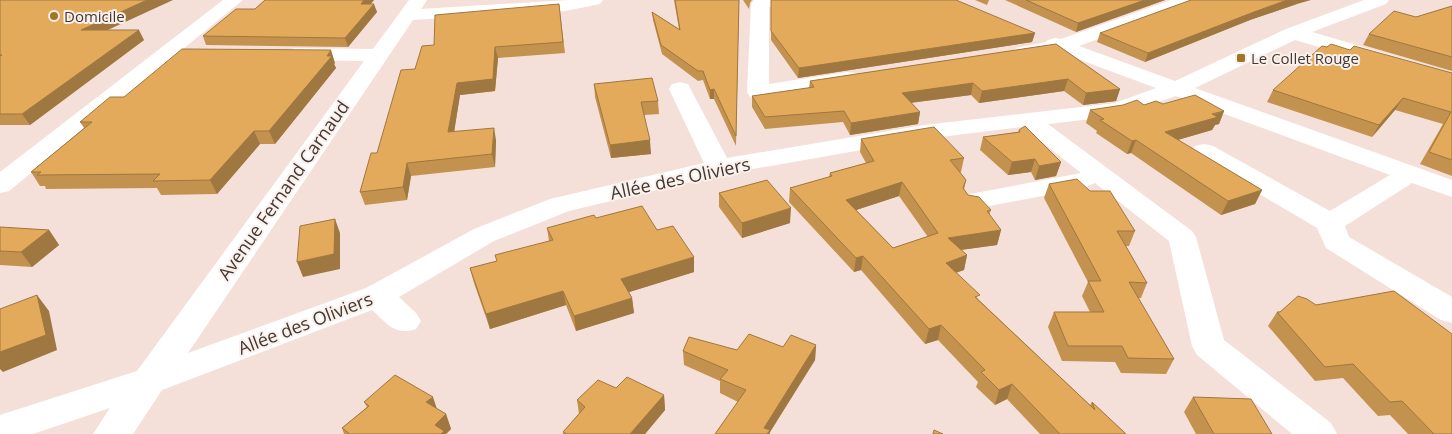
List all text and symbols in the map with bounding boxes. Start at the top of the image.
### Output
place label: Domicile [64,6,125,26]
marker: Domicile [48,10,60,22]
place label: Le Collet Rouge [1251,48,1359,68]
marker: Le Collet Rouge [1235,52,1247,64]
street label: Avenue Fernand Carnaud [212,96,354,284]
street label: Allée des Oliviers [608,151,752,205]
street label: Allée des Oliviers [234,286,376,360]

